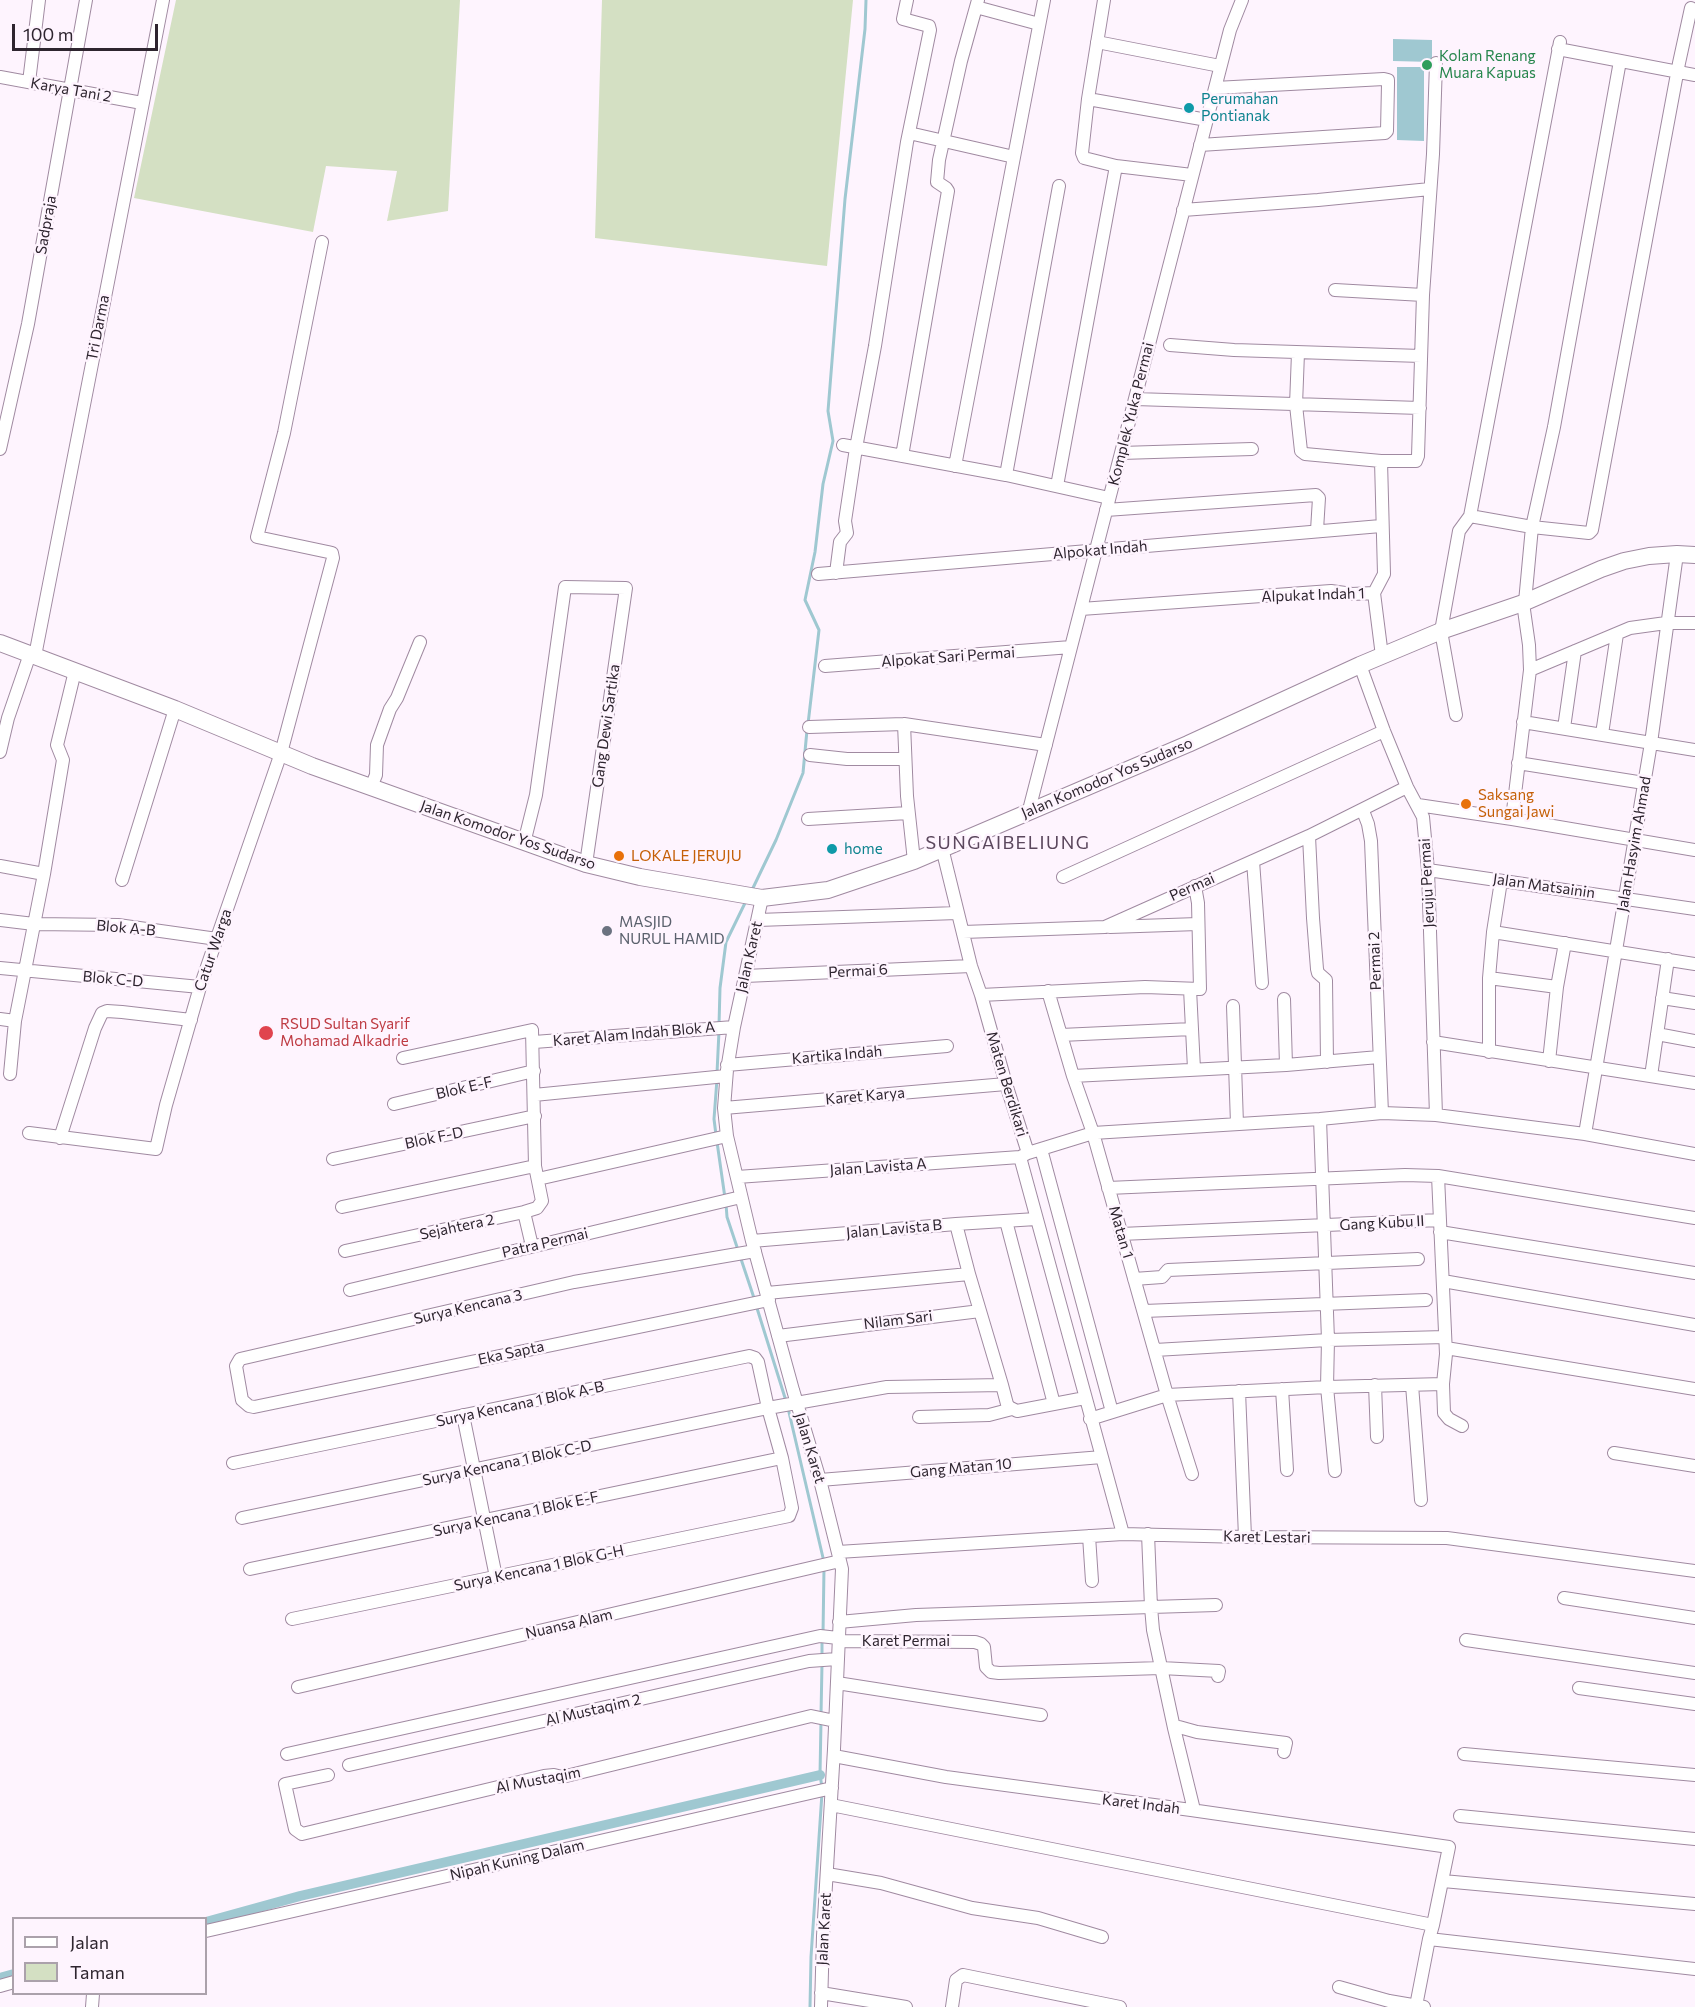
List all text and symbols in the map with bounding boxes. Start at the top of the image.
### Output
scale bar [15,12,160,50]
text: 100 m [23,23,73,45]
place label: Kolam Renang Muara Kapuas [1439,47,1536,82]
marker: Kolam Renang Muara Kapuas [1420,58,1434,72]
street label: Karya Tani 2 [29,74,113,106]
place label: Perumahan Pontianak [1201,90,1278,125]
marker: Perumahan Pontianak [1182,101,1196,115]
street label: Sadpraja [32,194,60,256]
street label: Tri Darma [83,293,113,363]
street label: Komplek Yuka Permai [1104,340,1158,488]
street label: Alpokat Indah [1052,537,1148,563]
street label: Alpukat Indah 1 [1261,584,1365,606]
street label: Alpokat Sari Permai [880,643,1016,671]
street label: Gang Dewi Sartika [588,663,624,789]
street label: Jalan Komodor Yos Sudarso [1019,734,1195,822]
street label: Jalan Hasyim Ahmad [1613,775,1655,913]
place label: Saksang Sungai Jawi [1478,786,1554,821]
street label: Jalan Komodor Yos Sudarso [418,796,598,874]
marker: Saksang Sungai Jawi [1459,797,1473,811]
district label: SUNGAIBELIUNG [926,832,1090,854]
street label: Jeruju Permai [1416,838,1438,928]
place label: home [844,840,883,858]
marker: home [825,842,839,856]
place label: LOKALE JERUJU [631,847,742,865]
marker: LOKALE JERUJU [612,849,626,863]
street label: Permai [1166,869,1218,905]
street label: Jalan Matsainin [1492,870,1596,902]
street label: Catur Warga [191,907,235,993]
place label: MASJID NURUL HAMID [619,913,725,948]
street label: Blok A-B [96,916,156,940]
street label: Jalan Karet [732,919,766,995]
marker: MASJID NURUL HAMID [600,924,614,938]
street label: Permai 2 [1365,931,1385,991]
street label: Permai 6 [828,960,888,982]
street label: Blok C-D [82,967,144,991]
place label: RSUD Sultan Syarif Mohamad Alkadrie [280,1015,410,1050]
street label: Karet Alam Indah Blok A [552,1018,716,1050]
marker: RSUD Sultan Syarif Mohamad Alkadrie [257,1024,275,1042]
street label: Maten Berdikari [982,1029,1032,1139]
street label: Kartika Indah [791,1042,883,1068]
street label: Blok E-F [434,1073,494,1103]
street label: Karet Karya [824,1084,906,1108]
street label: Blok F-D [403,1123,465,1153]
street label: Jalan Lavista A [829,1155,927,1179]
street label: Matan 1 [1105,1204,1137,1260]
street label: Sejahtera 2 [418,1210,496,1244]
street label: Gang Kubu II [1339,1212,1425,1234]
street label: Jalan Lavista B [845,1216,943,1242]
street label: Patra Permai [500,1224,590,1262]
street label: Surya Kencana 3 [412,1286,524,1328]
street label: Nilam Sari [863,1307,933,1333]
street label: Eka Sapta [476,1337,546,1369]
street label: Surya Kencana 1 Blok A-B [435,1377,605,1431]
street label: Jalan Karet [791,1410,829,1486]
street label: Surya Kencana 1 Blok C-D [421,1436,593,1490]
street label: Gang Matan 10 [909,1455,1013,1481]
street label: Surya Kencana 1 Blok E-F [432,1488,600,1540]
street label: Karet Lestari [1223,1527,1311,1547]
street label: Surya Kencana 1 Blok G-H [452,1541,626,1595]
street label: Nuansa Alam [524,1605,614,1643]
street label: Karet Permai [862,1632,950,1650]
street label: Al Mustaqim 2 [544,1690,642,1730]
street label: Al Mustaqim [494,1763,582,1797]
street label: Karet Indah [1101,1790,1181,1818]
street label: Nipah Kuning Dalam [448,1836,586,1884]
street label: Jalan Karet [813,1892,835,1966]
legend [12,1917,207,1995]
text: Jalan [70,1931,109,1953]
text: Taman [70,1961,125,1983]

